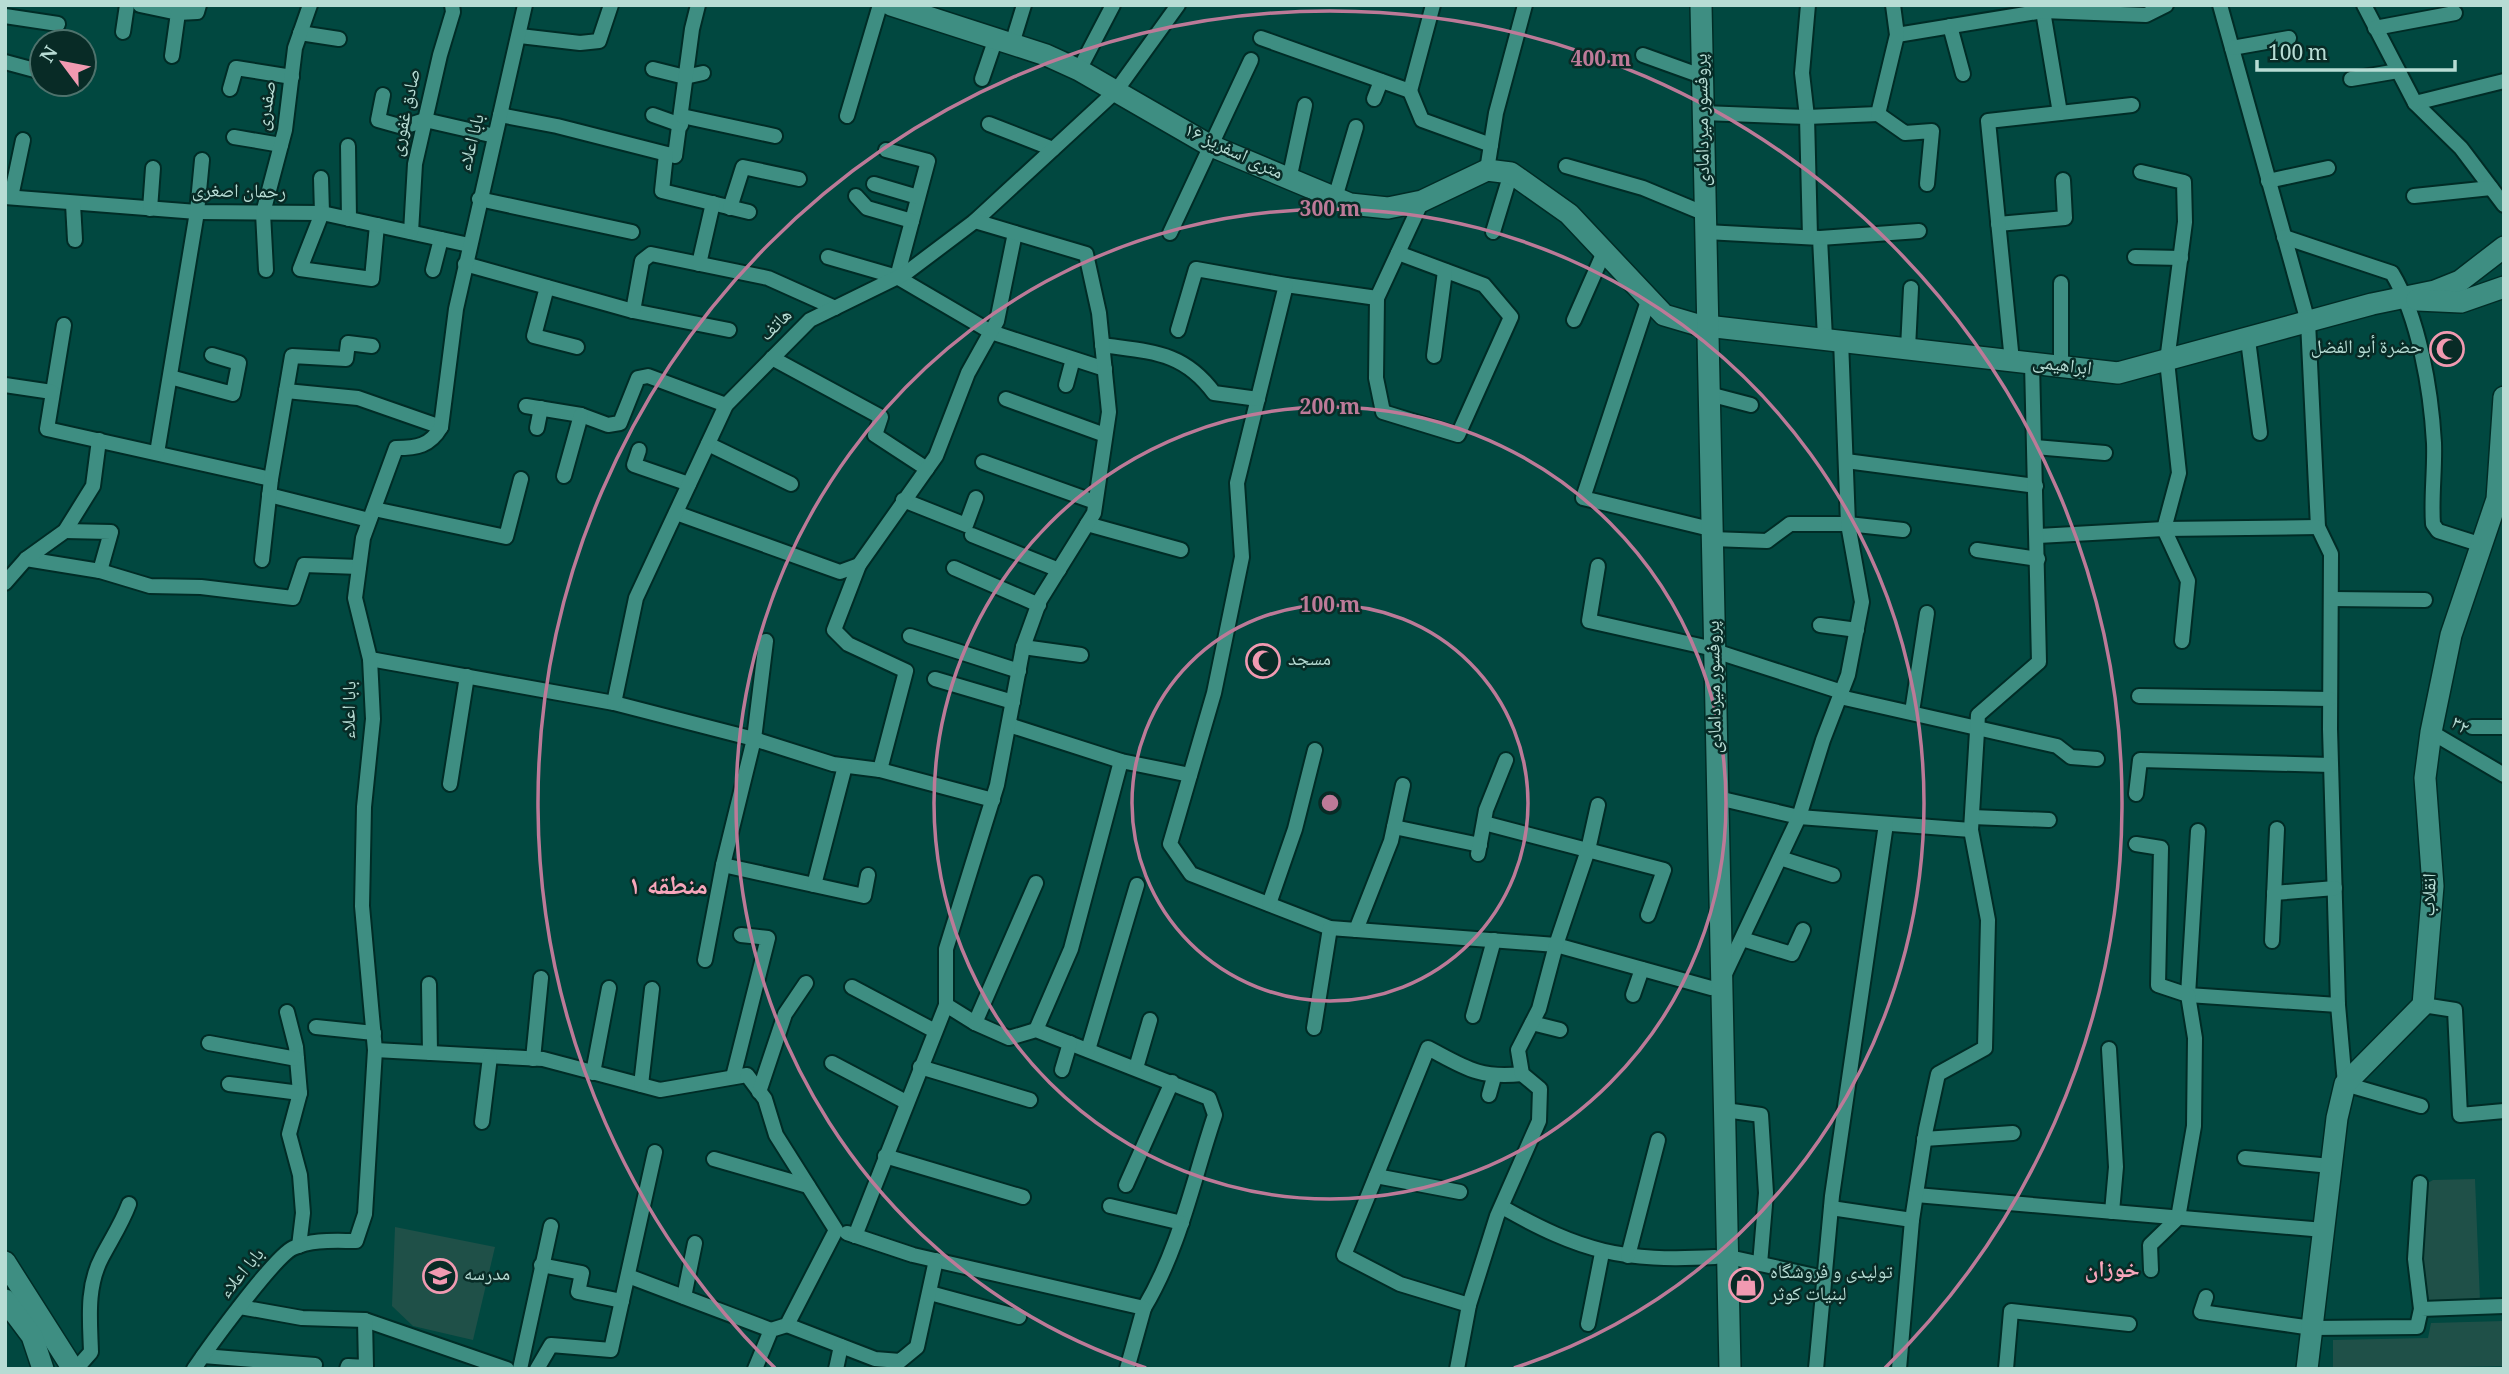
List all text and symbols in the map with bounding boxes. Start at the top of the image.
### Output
north arrow [28,28,98,98]
scale bar [2257,28,2455,72]
text: 100 m [2268,38,2328,73]
text: N [34,41,69,70]
text: 400 m [1571,44,1632,79]
street label: پروفسور میردامادی [1687,53,1721,187]
street label: صادق غفوری [382,66,432,160]
street label: صفدری [248,79,288,133]
street label: بابا اعلاء [450,111,496,175]
street label: ۱۶ متری اسفریز [1178,116,1288,190]
street label: رحمان اصغری [192,176,286,210]
text: 300 m [1300,194,1361,229]
street label: هاتف [753,302,801,350]
mosque icon: حضرة أبو الفضل [2428,330,2466,368]
place label: حضرة أبو الفضل [2311,333,2422,365]
street label: ابراهیمی [2031,348,2093,386]
text: 200 m [1300,392,1361,427]
text: 100 m [1300,590,1361,625]
street label: پروفسور میردامادی [1699,620,1733,754]
mosque icon: مسجد [1244,642,1282,680]
place label: مسجد [1288,645,1331,677]
street label: بابا اعلاء [334,681,368,739]
street label: ۳۲ [2443,709,2475,745]
centre of rings [1318,791,1342,815]
district label: منطقه ۱ [628,866,708,910]
street label: انقلاب [2414,873,2448,917]
street label: بابا اعلاء [212,1241,274,1307]
district label: خوزان [2084,1252,2140,1292]
school or university icon: مدرسه [421,1257,459,1295]
place label: تولیدی و فروشگاه لبنیات کوثر [1769,1258,1893,1312]
place label: مدرسه [464,1260,510,1292]
shop icon: تولیدی و فروشگاه لبنیات کوثر [1727,1266,1765,1304]

